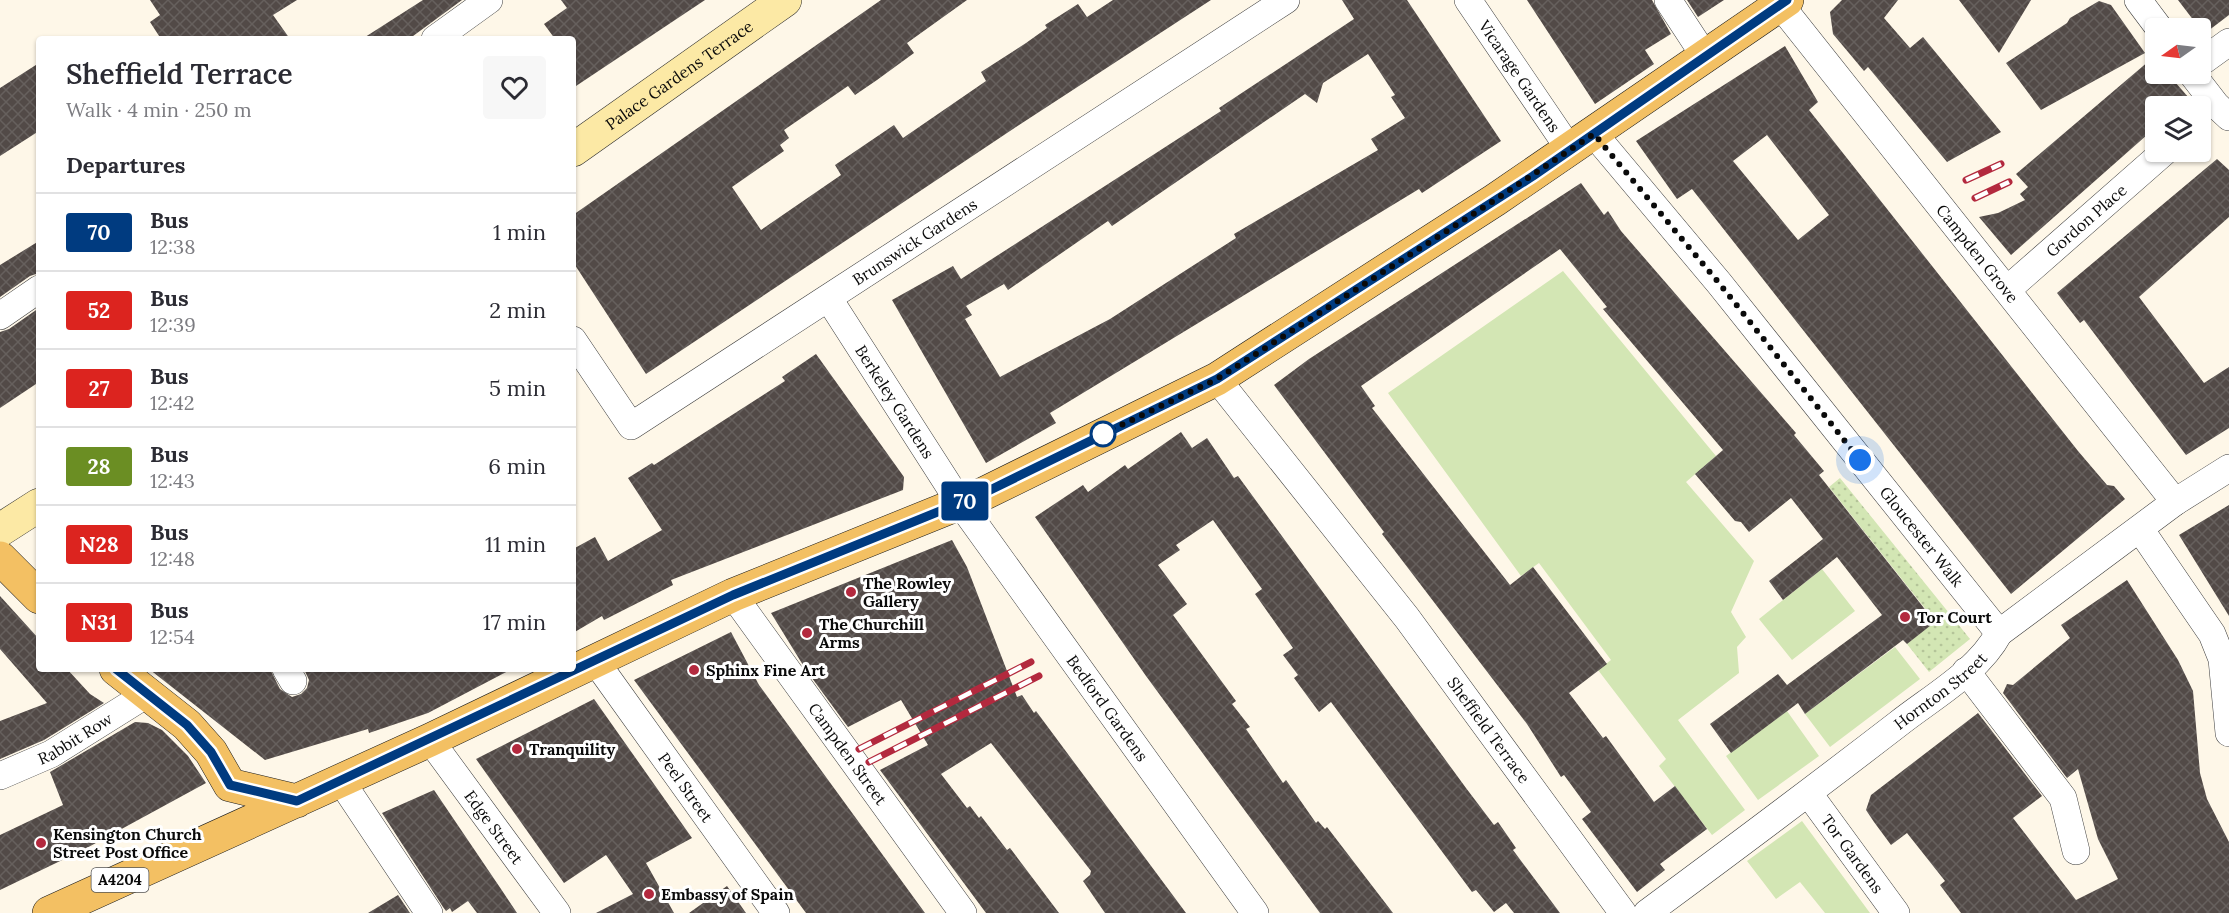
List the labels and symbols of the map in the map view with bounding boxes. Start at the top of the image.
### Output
street label: Vicarage Gardens [1474,15,1565,136]
street label: Palace Gardens Terrace [601,16,757,134]
north arrow [2145,18,2211,84]
street label: Gordon Place [2042,179,2131,261]
street label: Brunswick Gardens [848,194,981,289]
street label: Campden Grove [1932,200,2023,307]
street label: Berkeley Gardens [851,341,939,462]
unlabelled marker [1090,421,1116,447]
your location [1845,445,1875,475]
line badge: 70 [938,482,992,520]
street label: Gloucester Walk [1876,482,1968,591]
place label: The Rowley Gallery [863,573,951,611]
marker: The Rowley Gallery [844,585,858,599]
place label: Tor Court [1917,607,1992,627]
marker: Tor Court [1898,610,1912,624]
place label: The Churchill Arms [819,614,924,652]
marker: The Churchill Arms [800,626,814,640]
street label: Hornton Street [1890,648,1992,734]
street label: Bedford Gardens [1063,651,1152,765]
place label: Sphinx Fine Art [706,660,826,680]
marker: Sphinx Fine Art [687,663,701,677]
street label: Sheffield Terrace [1443,673,1535,787]
street label: Campden Street [804,699,892,809]
street label: Rabbit Row [35,708,116,769]
place label: Tranquility [529,739,616,759]
marker: Tranquility [510,742,524,756]
street label: Peel Street [654,748,718,826]
street label: Edge Street [460,786,528,869]
street label: Tor Gardens [1817,810,1888,897]
place label: Kensington Church Street Post Office [53,824,202,862]
marker: Kensington Church Street Post Office [34,836,48,850]
road number: A4204 [92,868,148,892]
place label: Embassy of Spain [661,884,794,904]
marker: Embassy of Spain [642,887,656,901]

